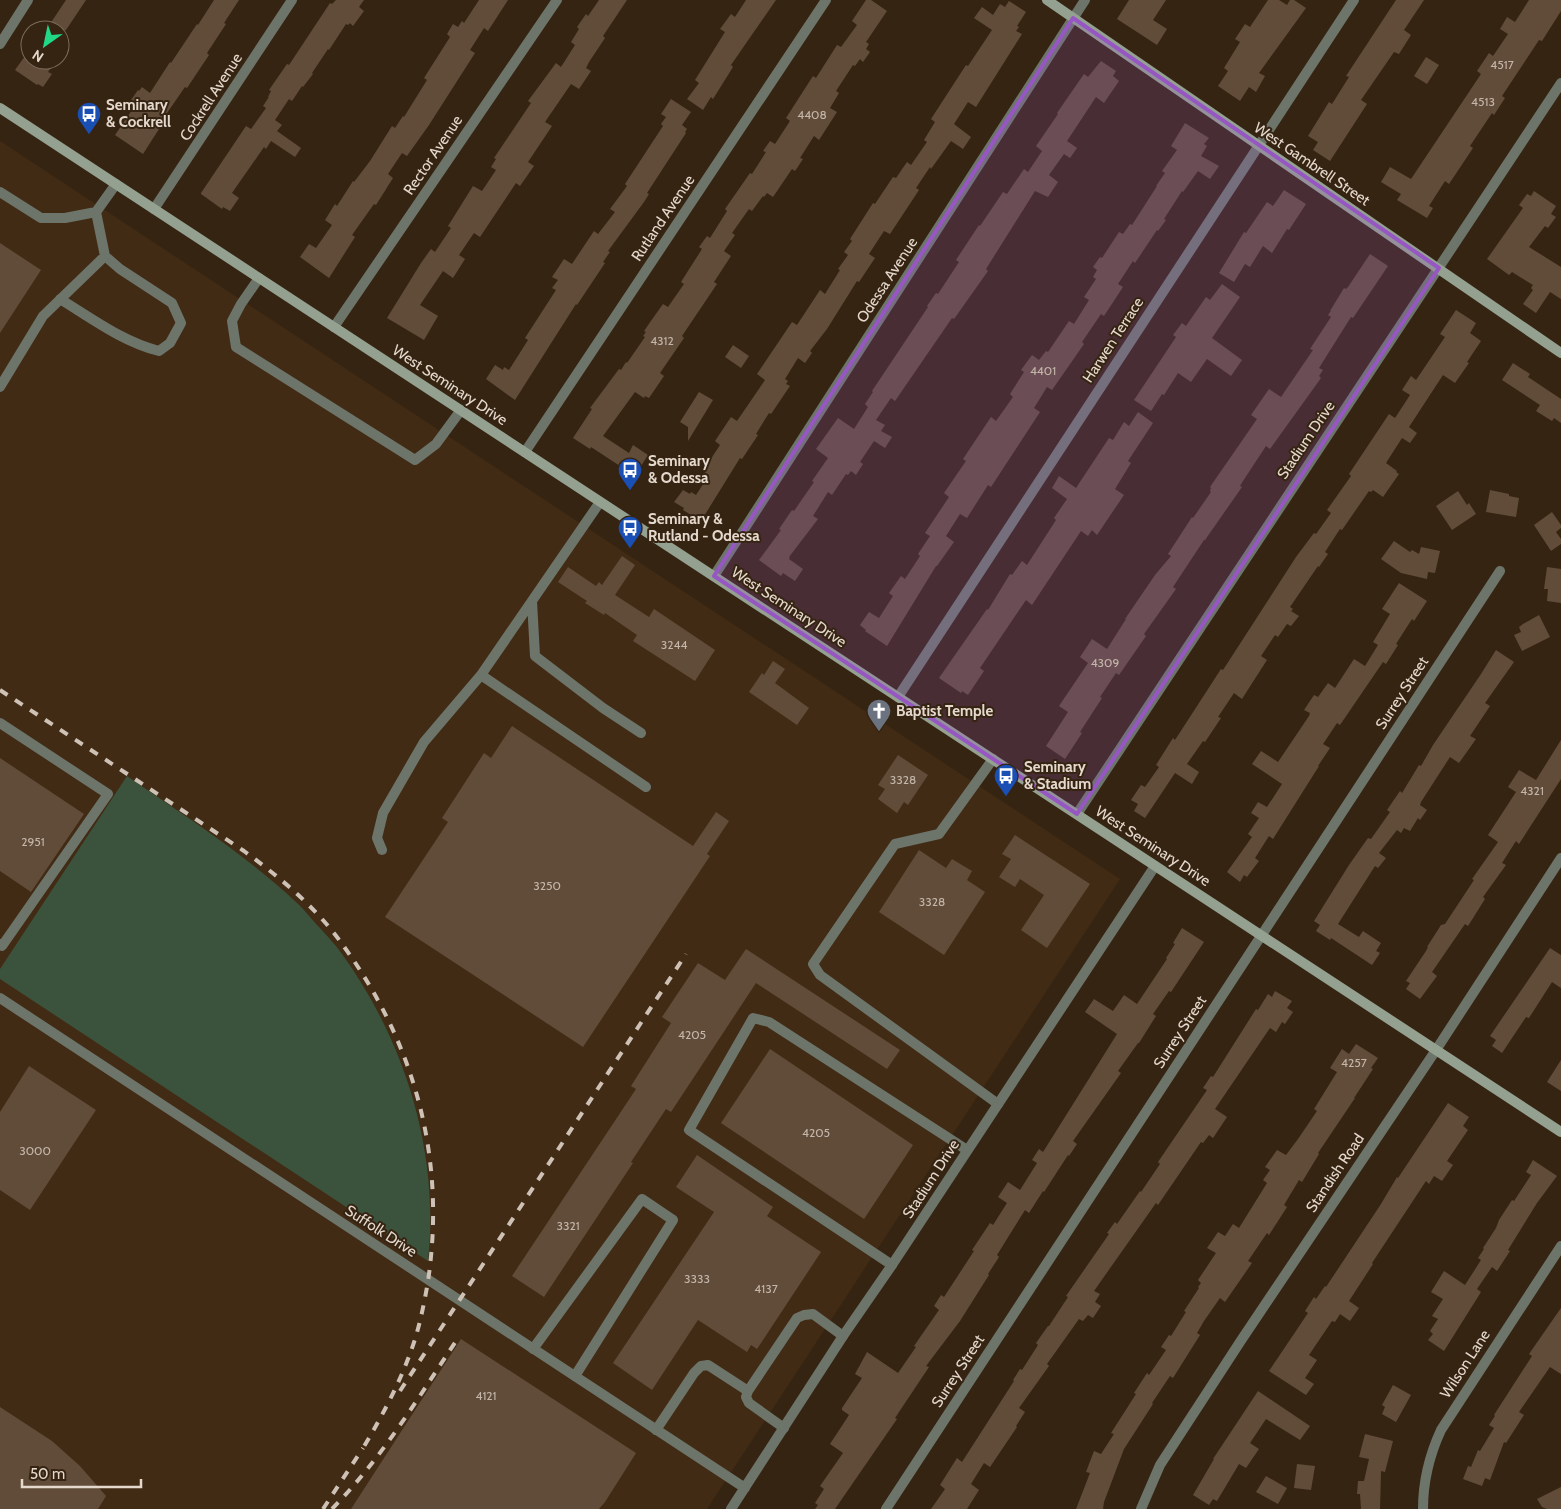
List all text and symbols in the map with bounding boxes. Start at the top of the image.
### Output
north arrow [20,20,70,70]
text: N [29,46,47,66]
street label: Cockrell Avenue [176,49,246,144]
house number: 4517 [1490,57,1514,72]
house number: 4513 [1471,94,1495,109]
place label: Seminary & Cockrell [106,96,171,131]
bus stop icon: Seminary & Cockrell [76,101,102,135]
house number: 4408 [797,107,827,122]
street label: Rector Avenue [400,111,466,198]
street label: West Gambrell Street [1251,119,1373,209]
street label: Rutland Avenue [628,171,699,265]
street label: Odessa Avenue [853,234,921,326]
street label: Harwen Terrace [1079,294,1147,386]
house number: 4312 [650,333,674,348]
street label: West Seminary Drive [389,341,511,429]
house number: 4401 [1030,363,1056,378]
street label: Stadium Drive [1273,397,1339,482]
place label: Seminary & Odessa [648,452,711,487]
bus stop icon: Seminary & Odessa [617,457,643,491]
place label: Seminary & Rutland - Odessa [648,510,760,545]
bus stop icon: Seminary & Rutland - Odessa [617,515,643,549]
street label: West Seminary Drive [728,563,850,651]
house number: 3244 [661,637,687,652]
street label: Surrey Street [1372,653,1432,733]
house number: 4309 [1091,655,1119,670]
church icon: Baptist Temple [866,698,892,732]
place label: Baptist Temple [896,702,993,720]
place label: Seminary & Stadium [1024,758,1091,793]
bus stop icon: Seminary & Stadium [993,763,1019,797]
house number: 3328 [890,772,916,787]
house number: 4321 [1520,783,1544,798]
street label: West Seminary Drive [1092,802,1214,890]
house number: 2951 [21,834,45,849]
house number: 3250 [533,878,561,893]
house number: 3328 [919,894,945,909]
street label: Surrey Street [1150,992,1210,1072]
house number: 4205 [678,1027,706,1042]
house number: 4257 [1341,1055,1367,1070]
house number: 4205 [802,1125,830,1140]
street label: Standish Road [1302,1130,1368,1216]
street label: Stadium Drive [899,1136,963,1222]
house number: 3000 [19,1143,51,1158]
street label: Suffolk Drive [342,1201,420,1261]
house number: 3321 [556,1218,580,1233]
house number: 3333 [684,1271,710,1286]
house number: 4137 [754,1281,778,1296]
street label: Wilson Lane [1436,1326,1494,1402]
street label: Surrey Street [928,1331,988,1411]
house number: 4121 [475,1388,497,1403]
scale bar [22,1456,141,1488]
text: 50 m [30,1465,65,1483]

